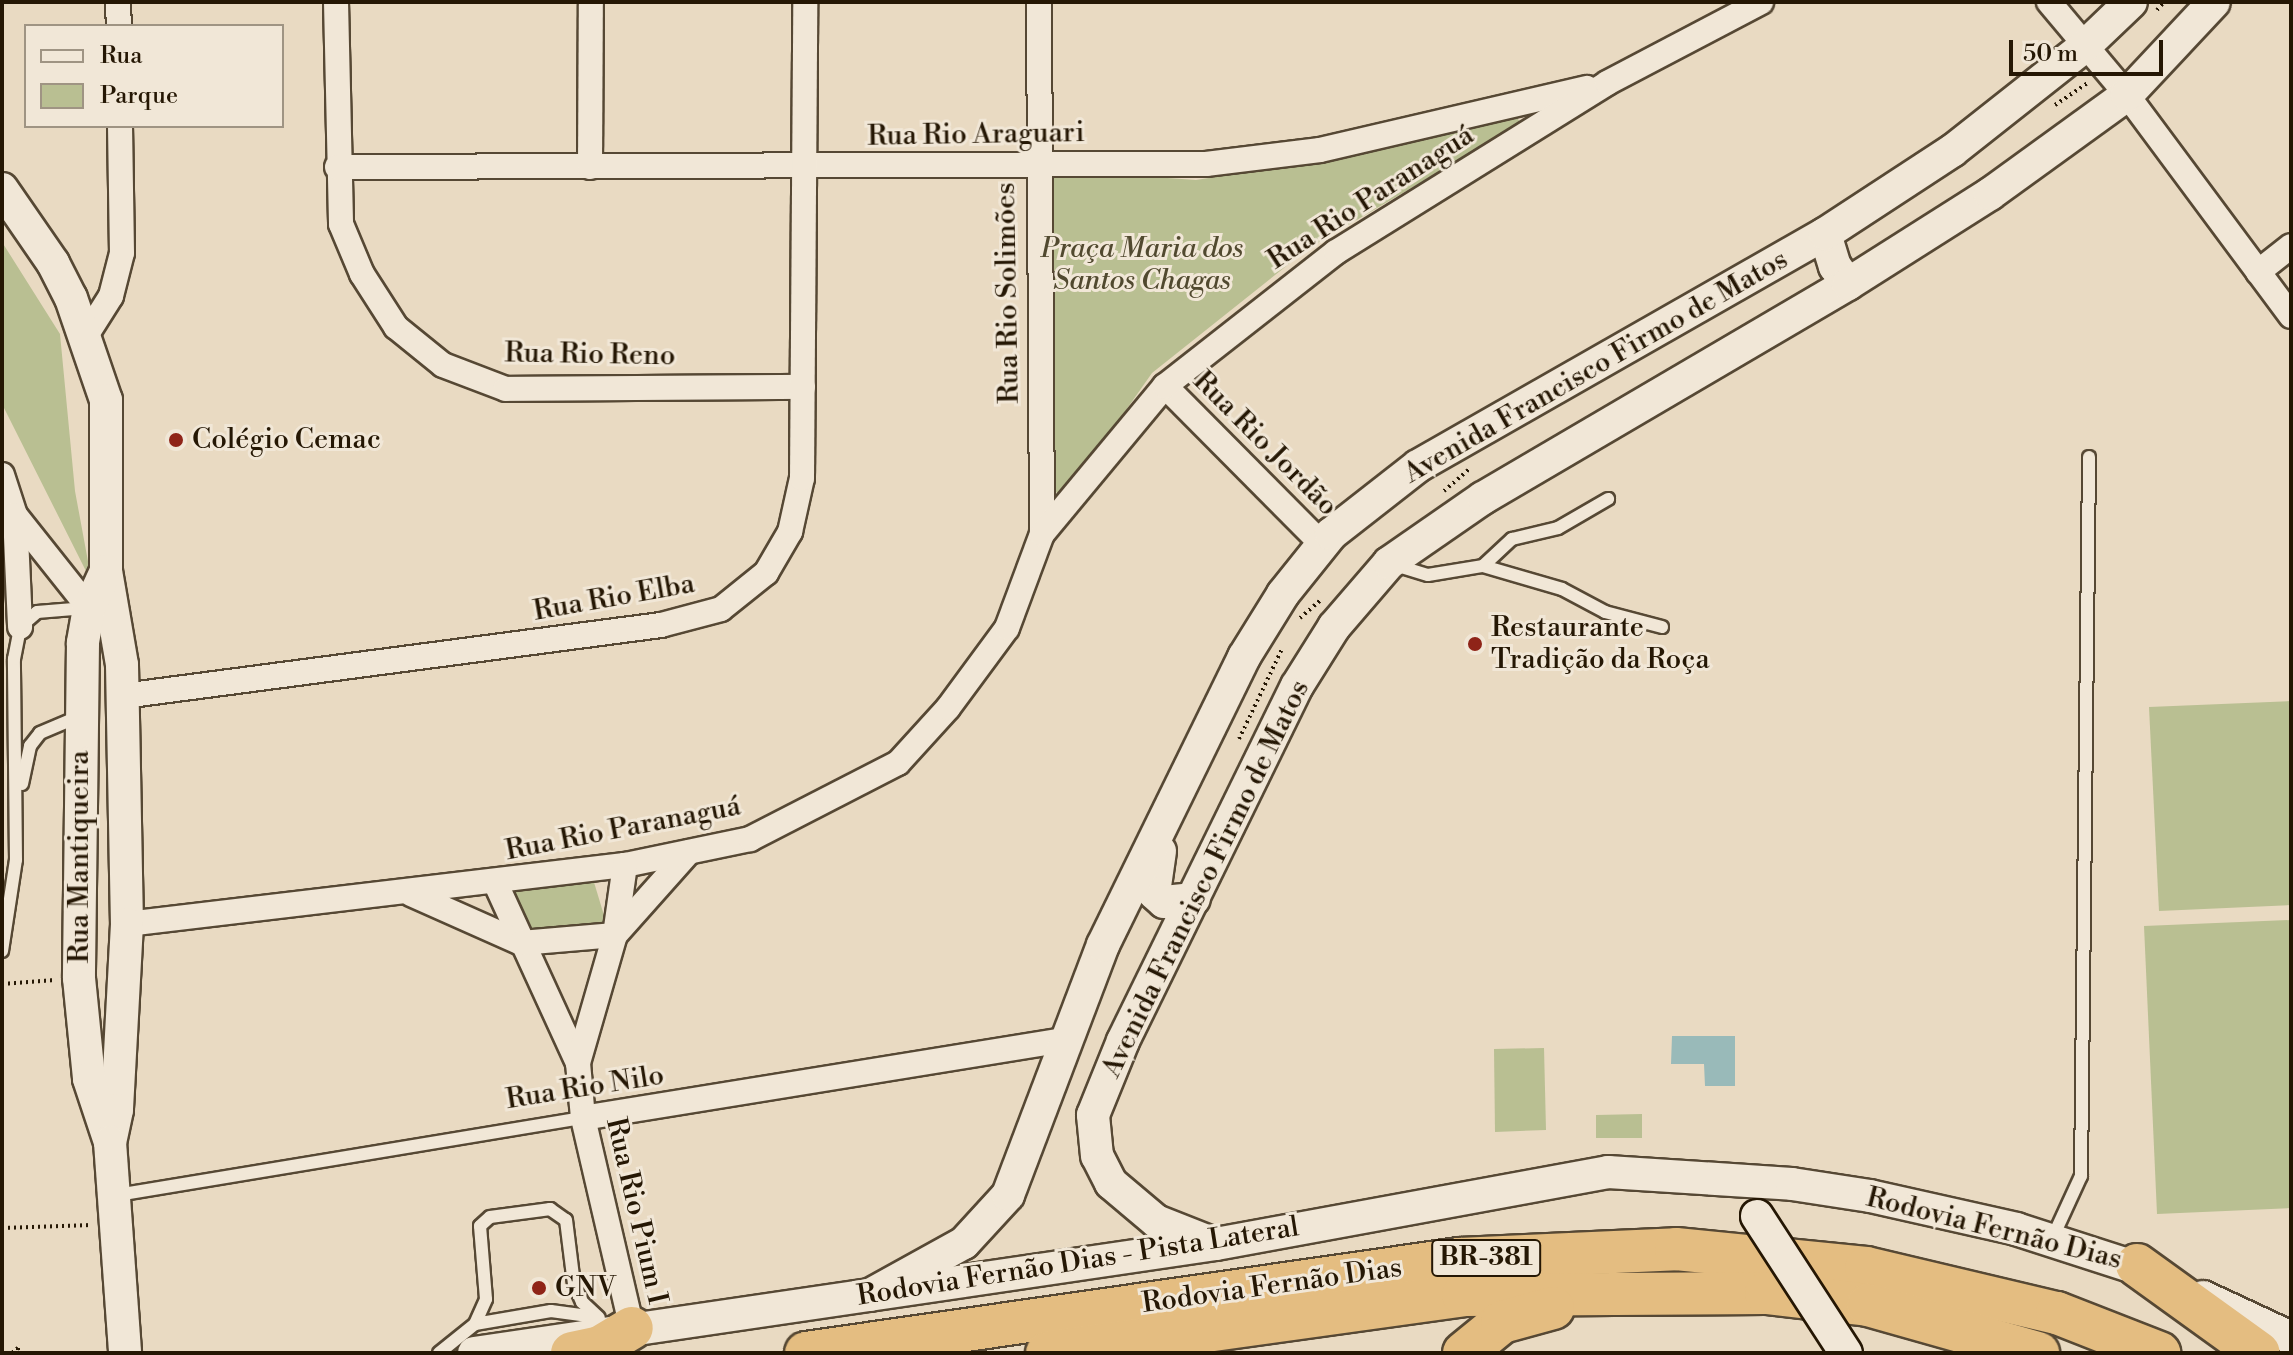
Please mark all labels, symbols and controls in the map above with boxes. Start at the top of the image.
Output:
legend [24,24,284,128]
scale bar [2013,24,2167,74]
text: 50 m [2023,39,2078,69]
text: Rua [100,41,142,71]
text: Parque [100,81,178,111]
street label: Rua Rio Araguari [867,116,1085,154]
street label: Rua Rio Paranaguá [1262,119,1480,277]
street label: Rua Rio Solimões [989,182,1027,404]
park label: Praça Maria dos Santos Chagas [1041,232,1243,298]
street label: Avenida Francisco Firmo de Matos [1398,243,1794,491]
street label: Rua Rio Reno [504,337,676,373]
street label: Rua Rio Jordão [1186,365,1344,523]
place label: Colégio Cemac [192,423,381,457]
marker: Colégio Cemac [167,431,185,449]
street label: Rua Rio Elba [531,567,697,629]
place label: Restaurante Tradição da Roça [1491,611,1710,677]
marker: Restaurante Tradição da Roça [1466,635,1484,653]
street label: Avenida Francisco Firmo de Matos [1095,675,1317,1083]
street label: Rua Mantiqueira [63,751,97,963]
street label: Rua Rio Paranaguá [503,790,743,868]
street label: Rua Rio Nilo [504,1059,666,1117]
street label: Rua Rio Pium I [598,1114,674,1308]
street label: Rodovia Fernão Dias [1863,1181,2125,1277]
street label: Rodovia Fernão Dias - Pista Lateral [855,1210,1301,1314]
road number: BR-381 [1430,1236,1542,1280]
street label: Rodovia Fernão Dias [1140,1251,1404,1321]
place label: GNV [555,1271,616,1305]
marker: GNV [530,1279,548,1297]

